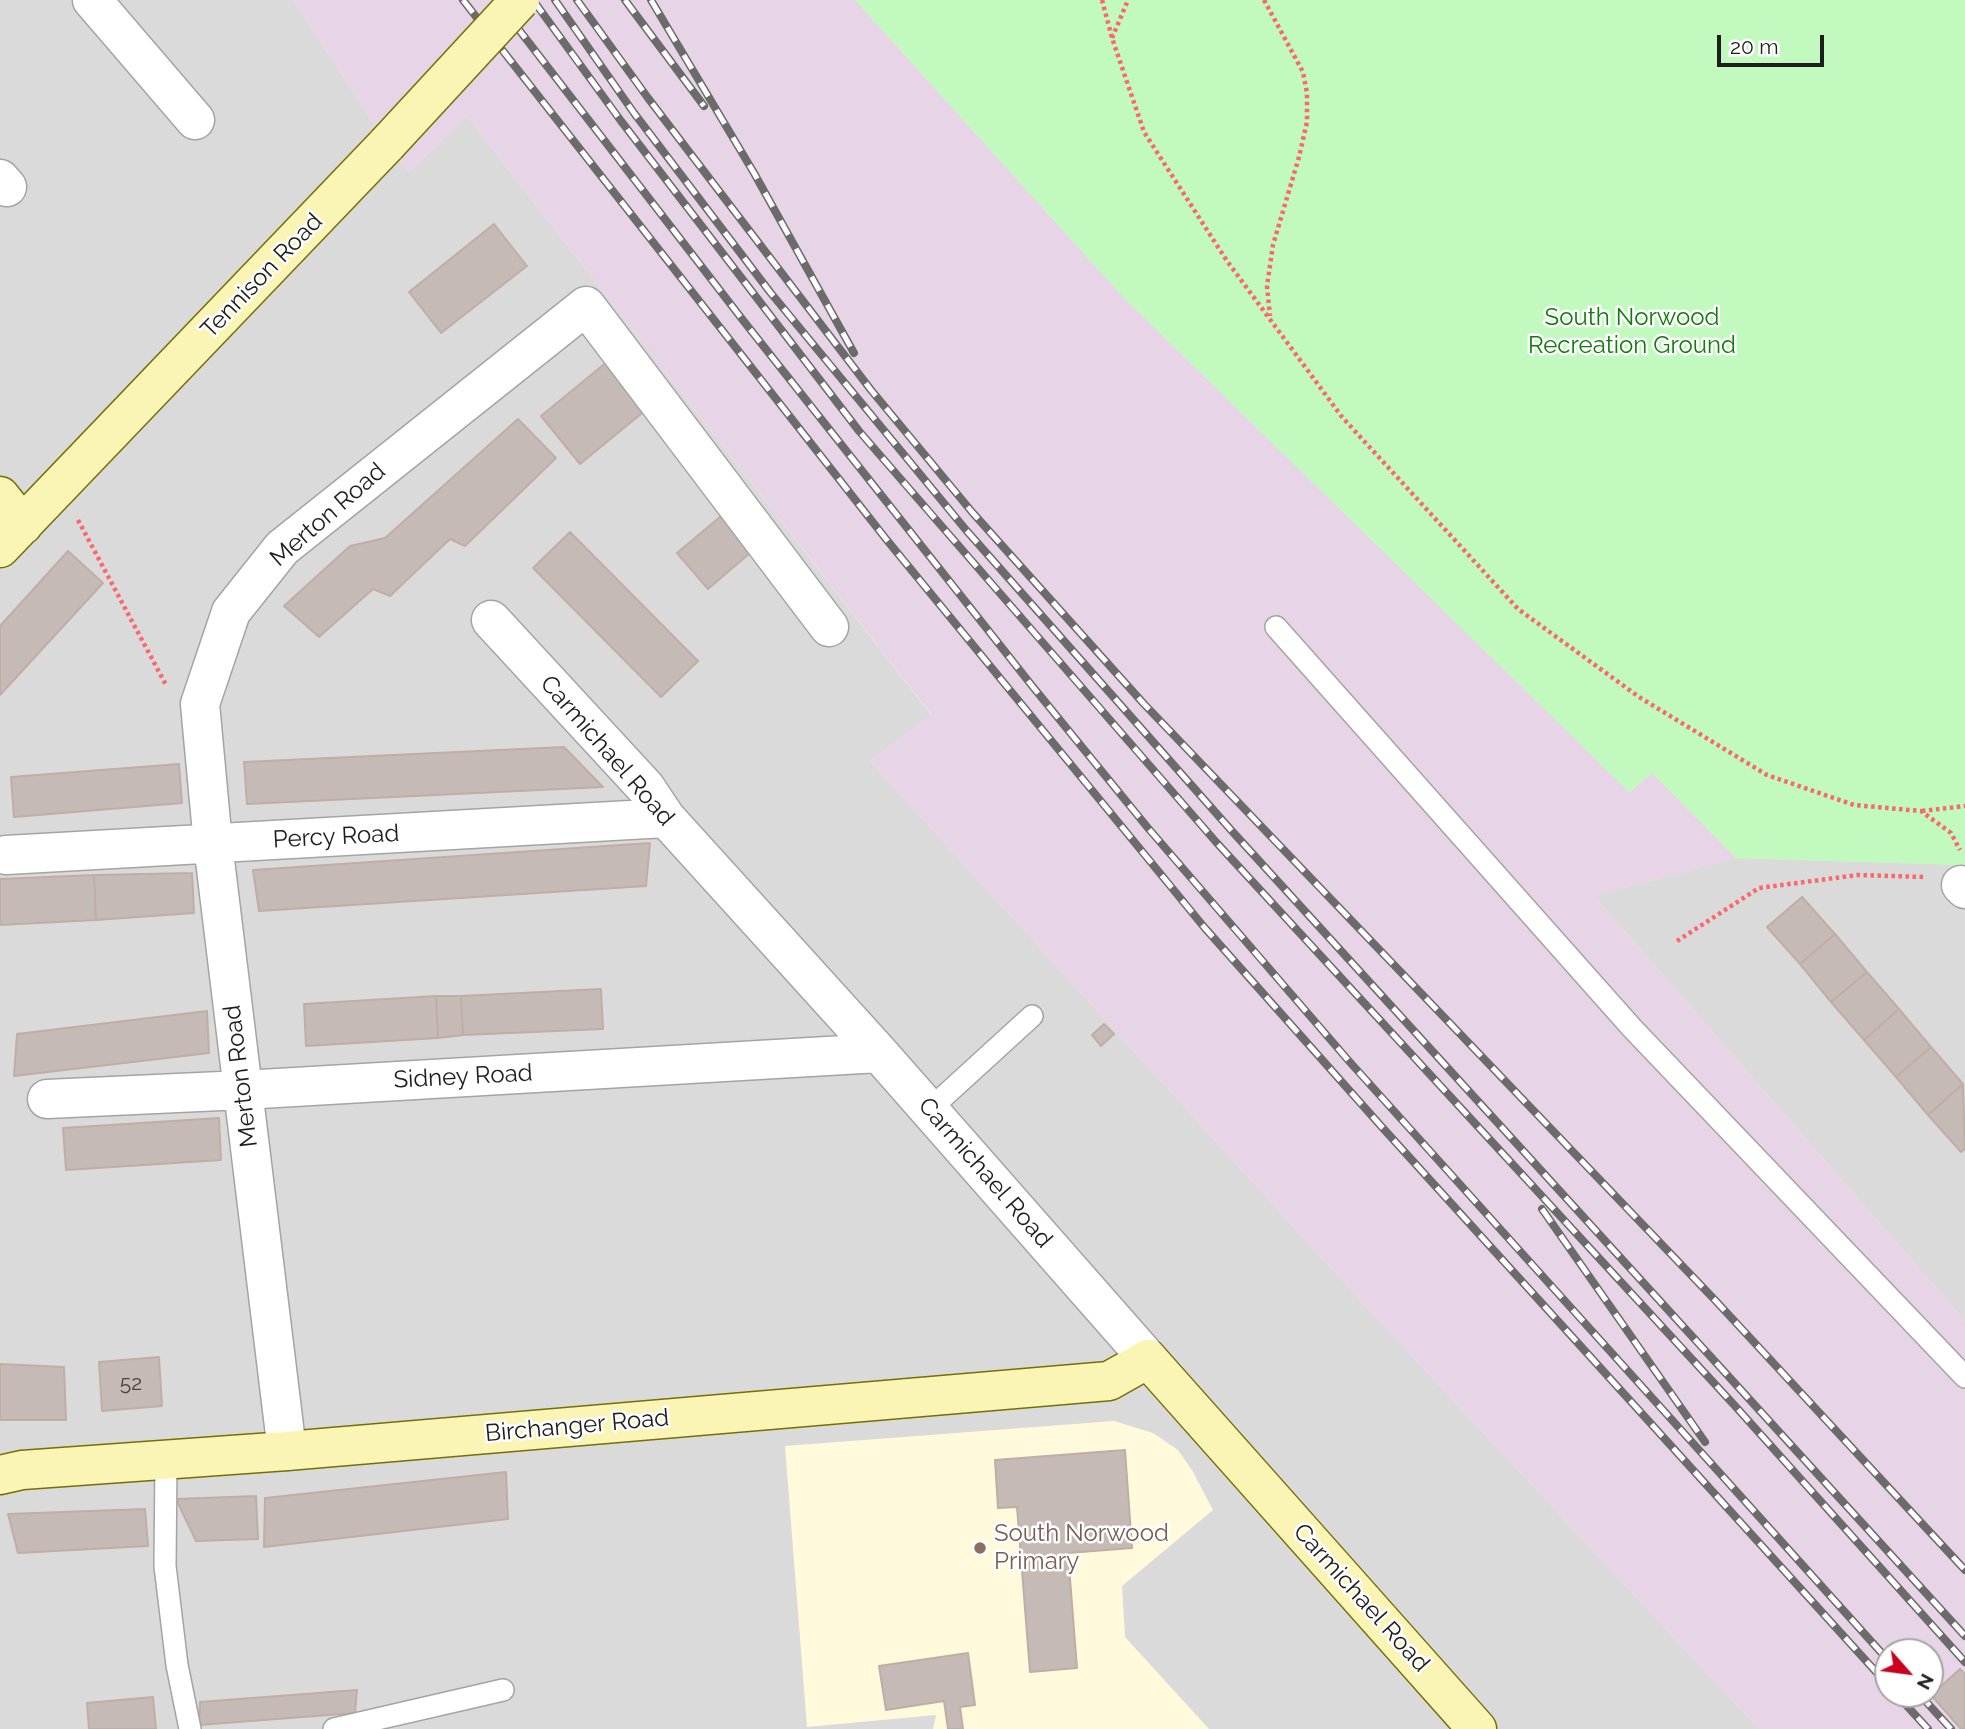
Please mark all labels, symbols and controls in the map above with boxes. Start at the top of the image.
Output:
scale bar [1720,21,1827,65]
text: 20 m [1730,34,1778,59]
street label: Tennison Road [195,207,329,345]
park label: South Norwood Recreation Ground [1528,304,1736,360]
street label: Merton Road [265,457,391,573]
street label: Carmichael Road [534,670,680,832]
street label: Percy Road [272,819,400,855]
street label: Merton Road [218,1003,264,1149]
street label: Sidney Road [393,1059,533,1095]
street label: Carmichael Road [912,1092,1058,1254]
house number: 52 [120,1371,142,1397]
street label: Birchanger Road [484,1404,670,1448]
street label: Carmichael Road [1287,1518,1435,1678]
place label: South Norwood Primary [994,1520,1169,1576]
marker: South Norwood Primary [972,1540,988,1556]
north arrow [1874,1638,1944,1708]
text: N [1913,1670,1939,1693]

